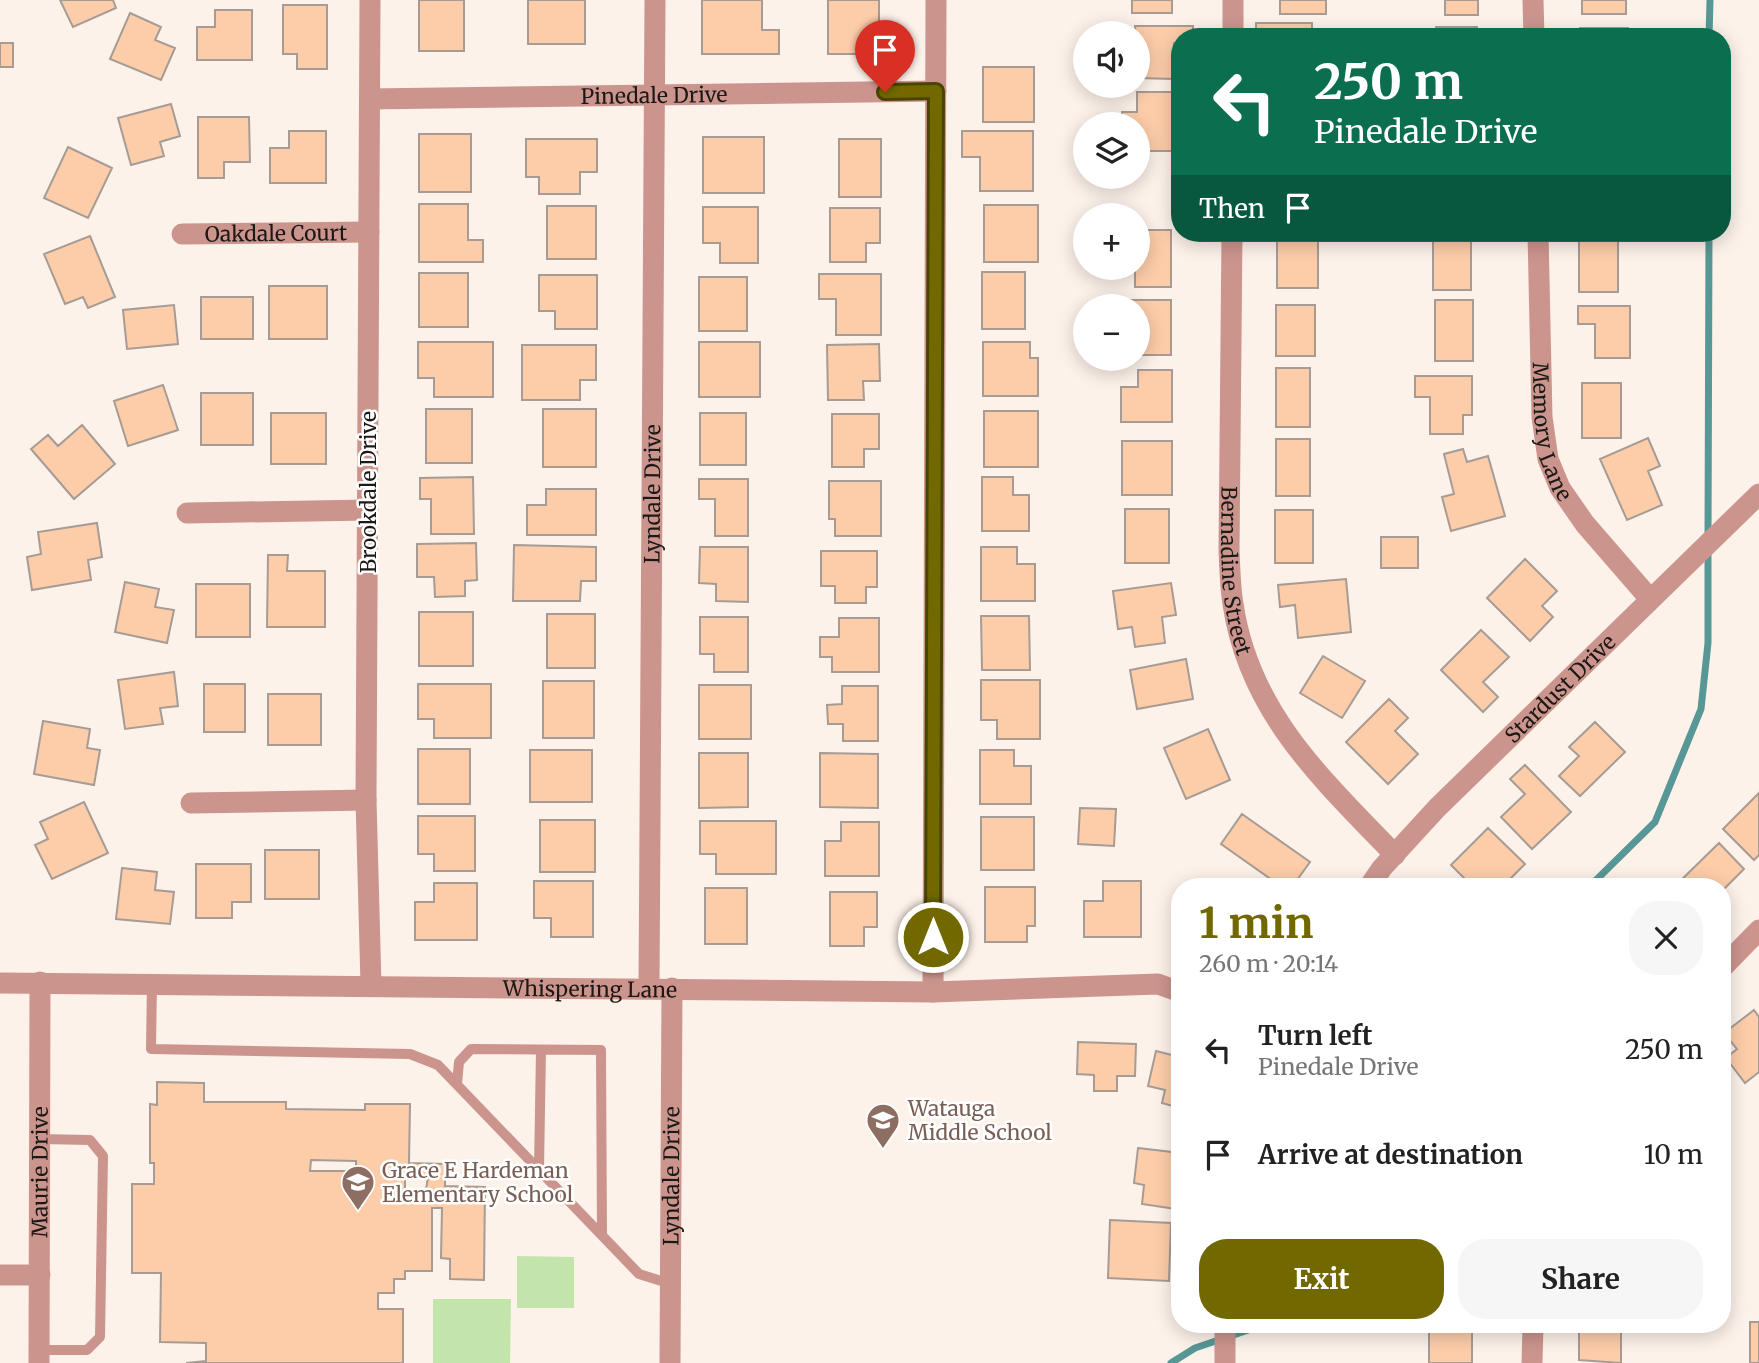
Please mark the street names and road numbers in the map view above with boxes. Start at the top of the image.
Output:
street label: Pinedale Drive [580,80,728,110]
street label: Oakdale Court [205,219,347,247]
street label: Memory Lane [1527,362,1578,506]
street label: Brookdale Drive [355,411,382,573]
street label: Lyndale Drive [638,424,666,564]
street label: Bernadine Street [1215,486,1258,659]
street label: Stardust Drive [1499,628,1621,748]
street label: Whispering Lane [502,974,677,1003]
street label: Maurie Drive [26,1106,53,1238]
street label: Lyndale Drive [657,1106,685,1246]

